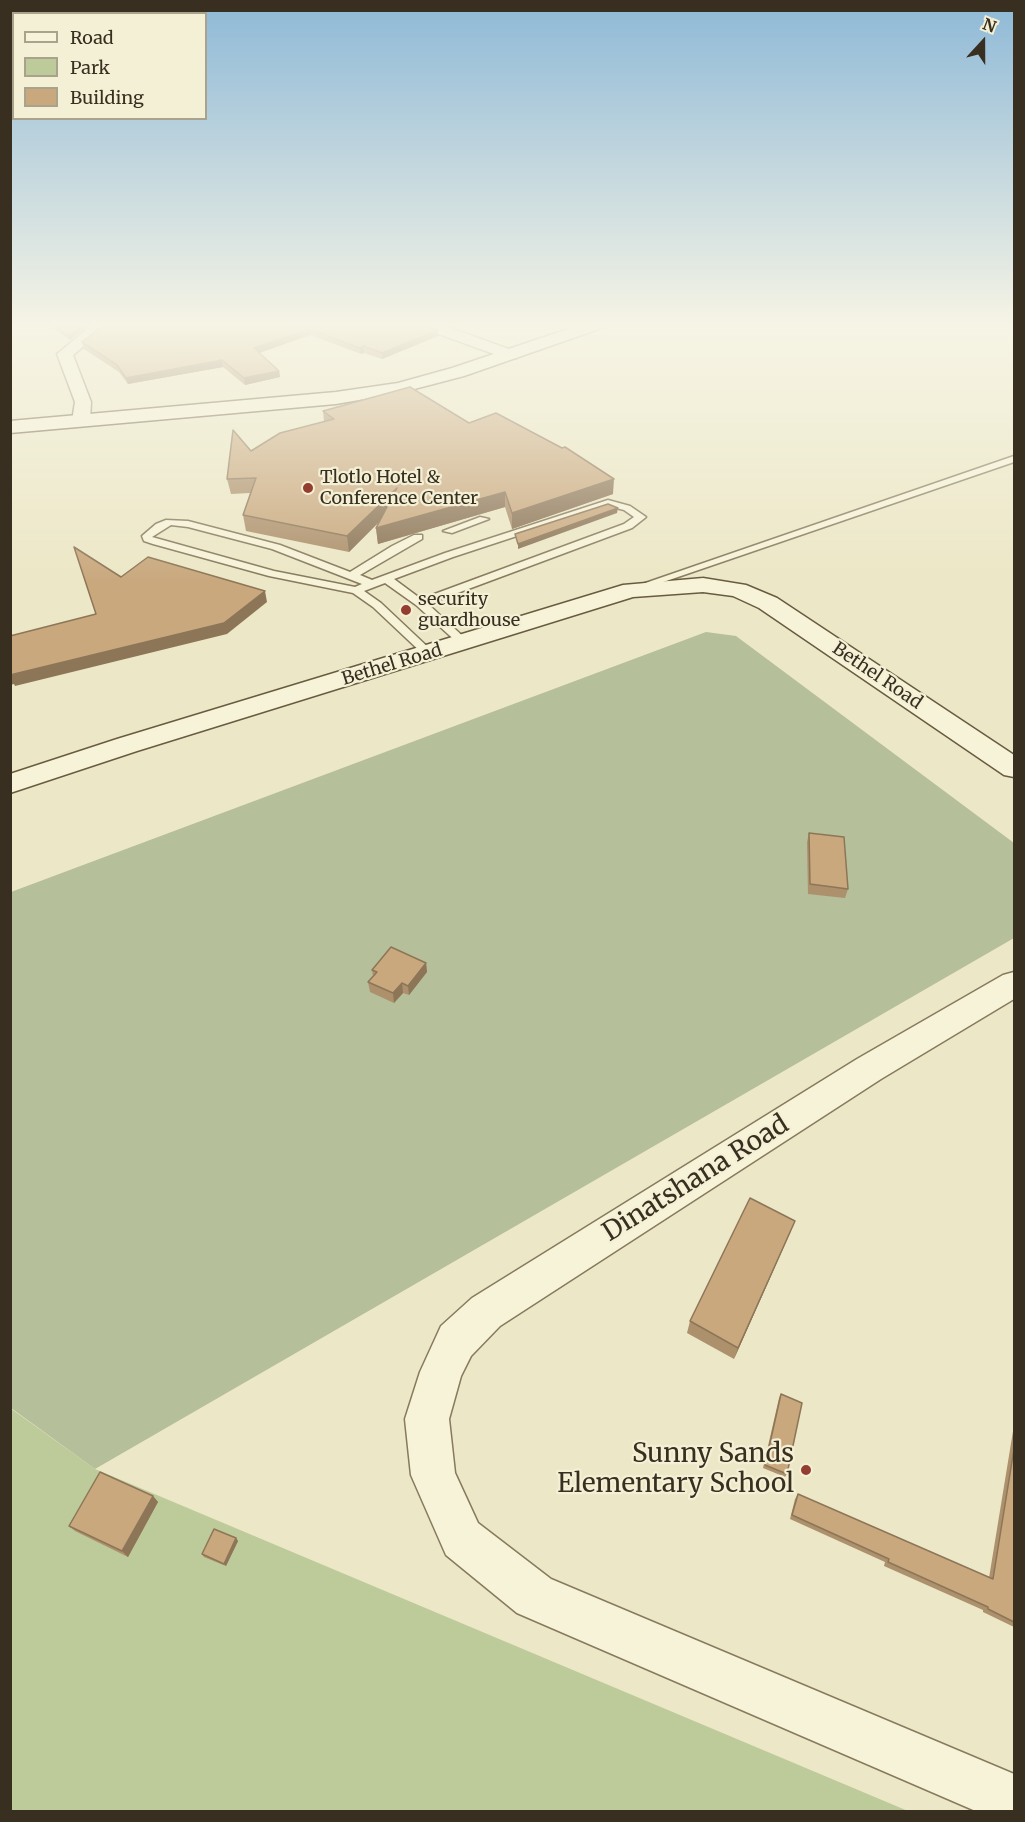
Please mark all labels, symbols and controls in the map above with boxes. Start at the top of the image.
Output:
legend [12,12,207,120]
north arrow [953,12,1013,72]
text: N [980,14,999,37]
text: Road [70,26,114,49]
text: Park [70,56,110,79]
text: Building [70,86,144,109]
place label: Tlotlo Hotel & Conference Center [320,467,478,510]
marker: Tlotlo Hotel & Conference Center [301,481,315,495]
place label: security guardhouse [418,589,520,632]
marker: security guardhouse [399,603,413,617]
street label: Bethel Road [828,638,926,714]
street label: Bethel Road [339,640,445,690]
street label: Dinatshana Road [597,1109,795,1249]
place label: Sunny Sands Elementary School [557,1439,794,1500]
marker: Sunny Sands Elementary School [799,1463,813,1477]

